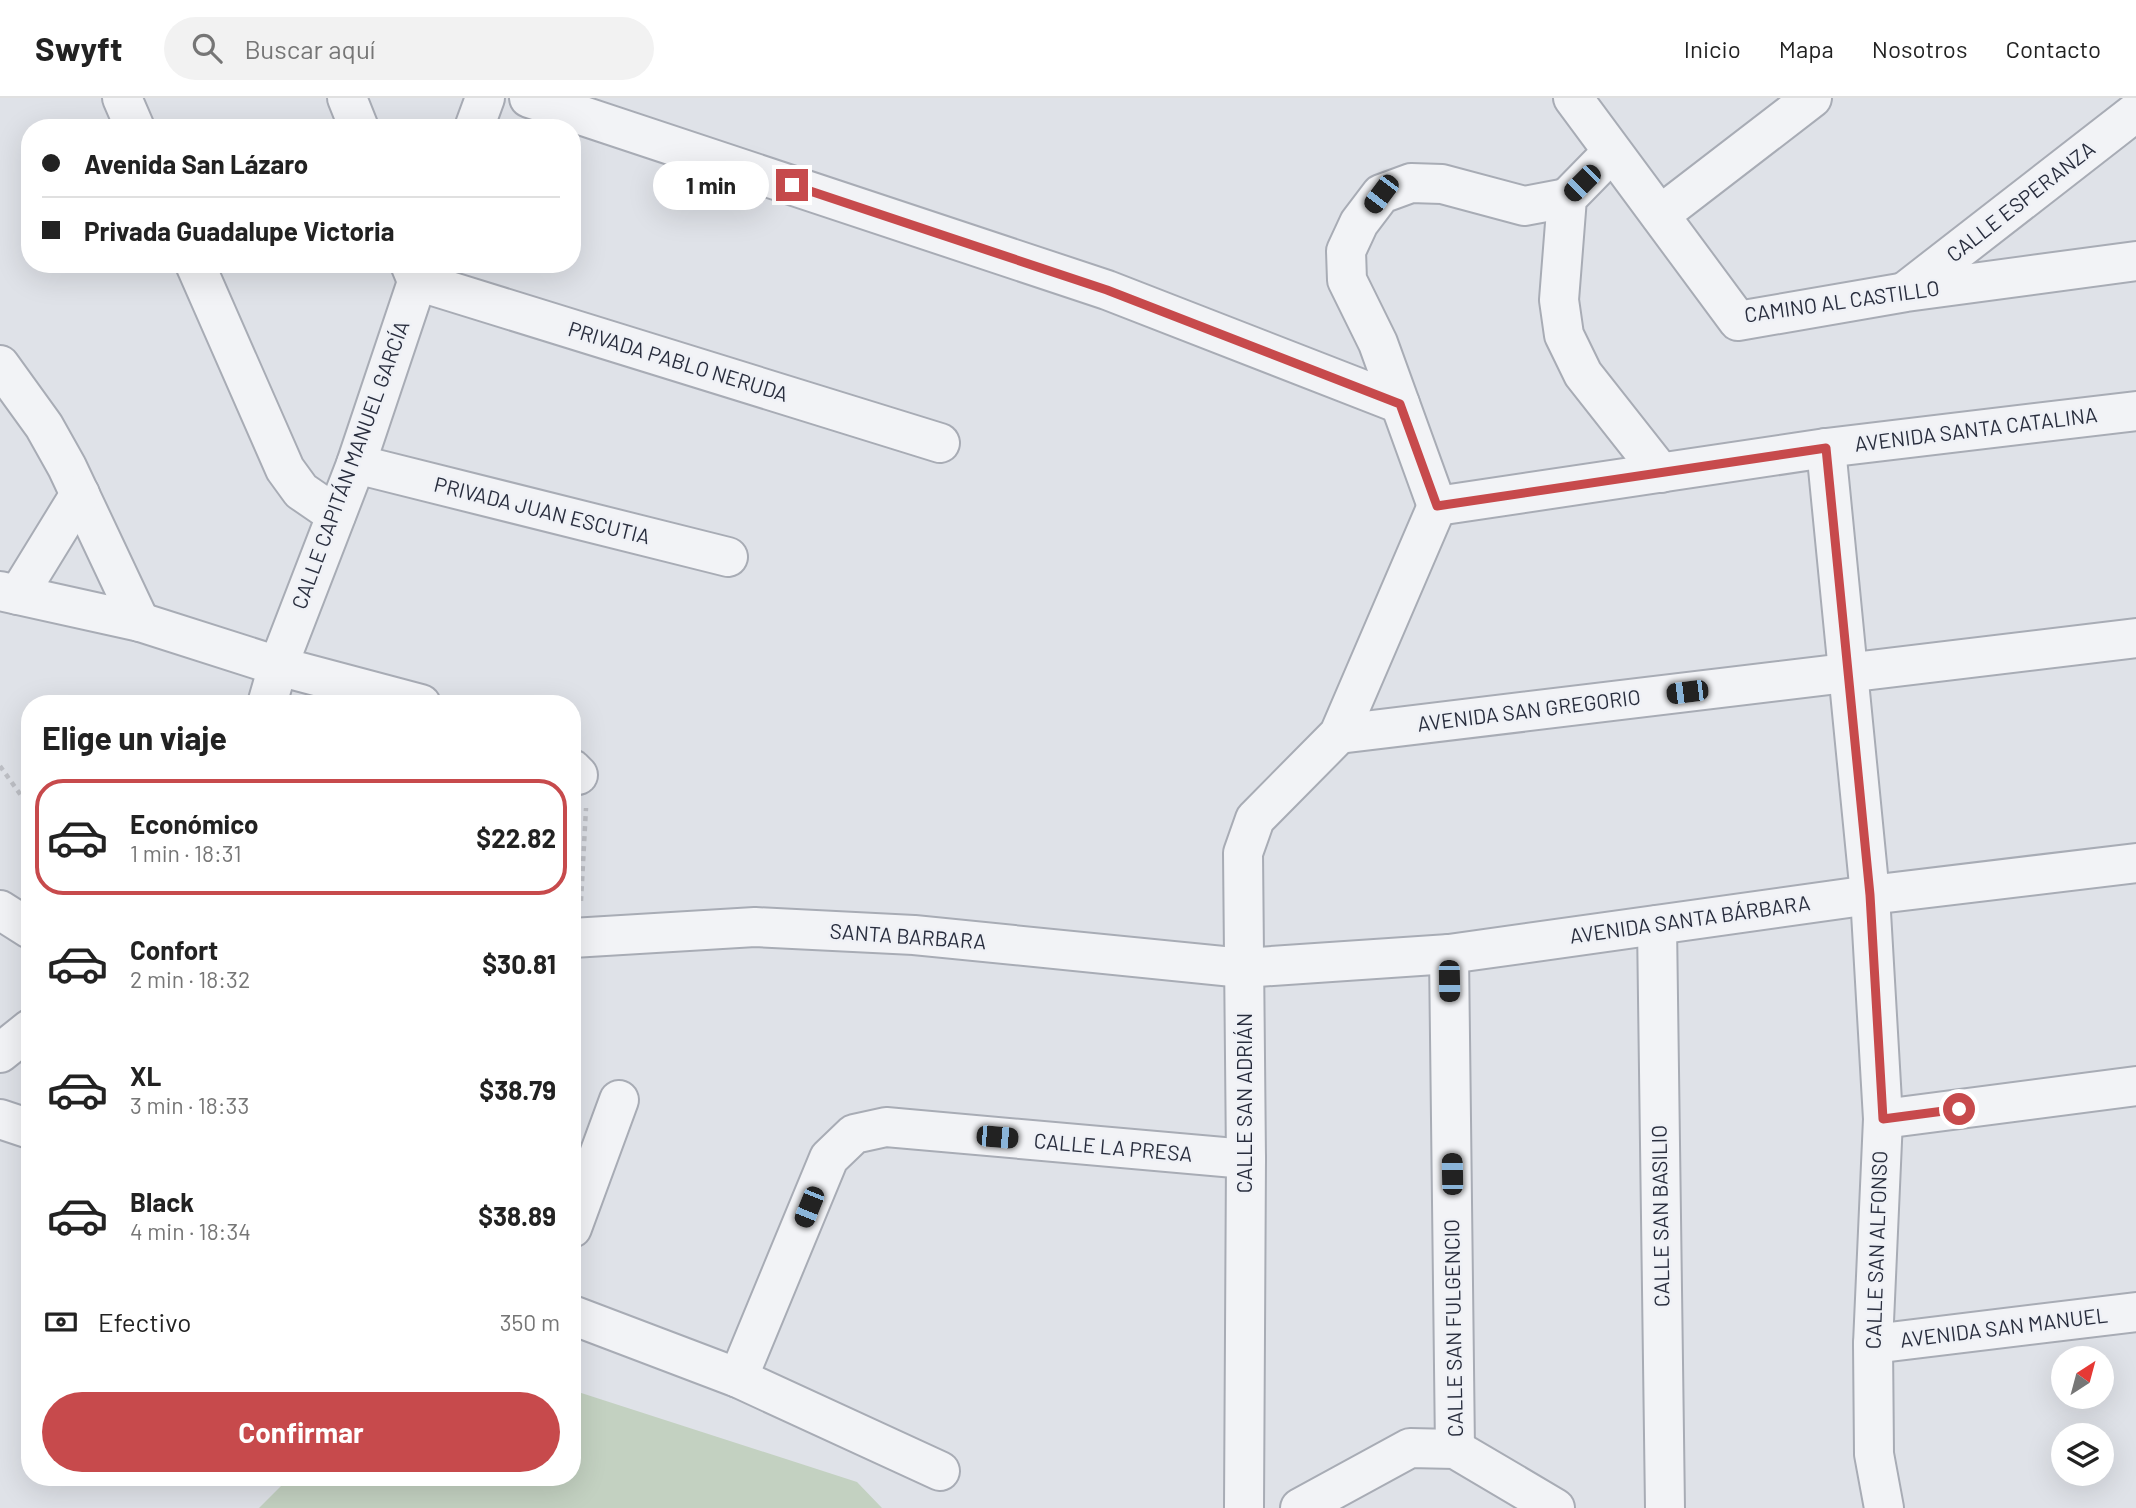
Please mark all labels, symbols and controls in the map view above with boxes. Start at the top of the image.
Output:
search box [164,17,654,80]
text: Swyft [35,28,122,68]
icon: search [188,29,226,67]
text: Buscar aquí [244,33,375,64]
text: Inicio [1684,34,1741,63]
text: Mapa [1779,34,1834,63]
text: Nosotros [1872,34,1968,63]
text: Contacto [2006,34,2101,63]
street label: CALLE ESPERANZA [1941,135,2099,266]
text: Avenida San Lázaro [84,148,308,179]
callout: 1 min [652,160,768,210]
car [1560,161,1605,205]
route end [776,169,808,201]
text: 1 min [686,171,736,199]
car [1360,171,1403,217]
text: Privada Guadalupe Victoria [84,215,394,246]
street label: CAMINO AL CASTILLO [1742,274,1941,327]
street label: PRIVADA PABLO NERUDA [565,315,792,406]
street label: CALLE CAPITÁN MANUEL GARCÍA [286,317,414,612]
street label: AVENIDA SANTA CATALINA [1853,401,2099,456]
street label: PRIVADA JUAN ESCUTIA [432,471,653,549]
car [1665,679,1710,705]
street label: AVENIDA SAN GREGORIO [1416,683,1642,736]
text: Elige un viaje [42,718,227,756]
icon: car [46,806,109,869]
text: Económico [130,808,259,839]
text: $22.82 [476,822,556,853]
text: 1 min · 18:31 [130,839,242,867]
street label: AVENIDA SANTA BÁRBARA [1568,889,1812,948]
street label: SANTA BARBARA [829,918,988,953]
icon: car [46,932,109,995]
text: Confort [130,934,218,965]
text: $30.81 [482,948,556,979]
car [1439,960,1460,1002]
text: 2 min · 18:32 [130,965,250,993]
street label: CALLE SAN ADRIÁN [1231,1013,1256,1193]
icon: car [46,1058,109,1121]
text: XL [130,1060,161,1091]
text: $38.79 [479,1074,556,1105]
text: 3 min · 18:33 [130,1091,249,1119]
route start [1943,1093,1975,1125]
car [976,1125,1019,1149]
street label: CALLE SAN BASILIO [1645,1125,1674,1307]
street label: CALLE LA PRESA [1033,1127,1194,1166]
street label: CALLE SAN ALFONSO [1860,1150,1891,1350]
car [1442,1153,1463,1195]
icon: car [46,1184,109,1247]
car [792,1184,827,1230]
text: Black [130,1186,194,1217]
text: $38.89 [478,1200,556,1231]
text: 4 min · 18:34 [130,1217,251,1245]
street label: CALLE SAN FULGENCIO [1438,1219,1467,1437]
street label: AVENIDA SAN MANUEL [1898,1301,2109,1352]
icon: cash [42,1303,80,1341]
text: Efectivo [98,1306,191,1337]
text: 350 m [500,1308,560,1336]
north arrow [2051,1346,2114,1409]
map controls [2051,1346,2114,1486]
button: Confirmar [42,1392,560,1472]
button: layers [2051,1423,2114,1486]

